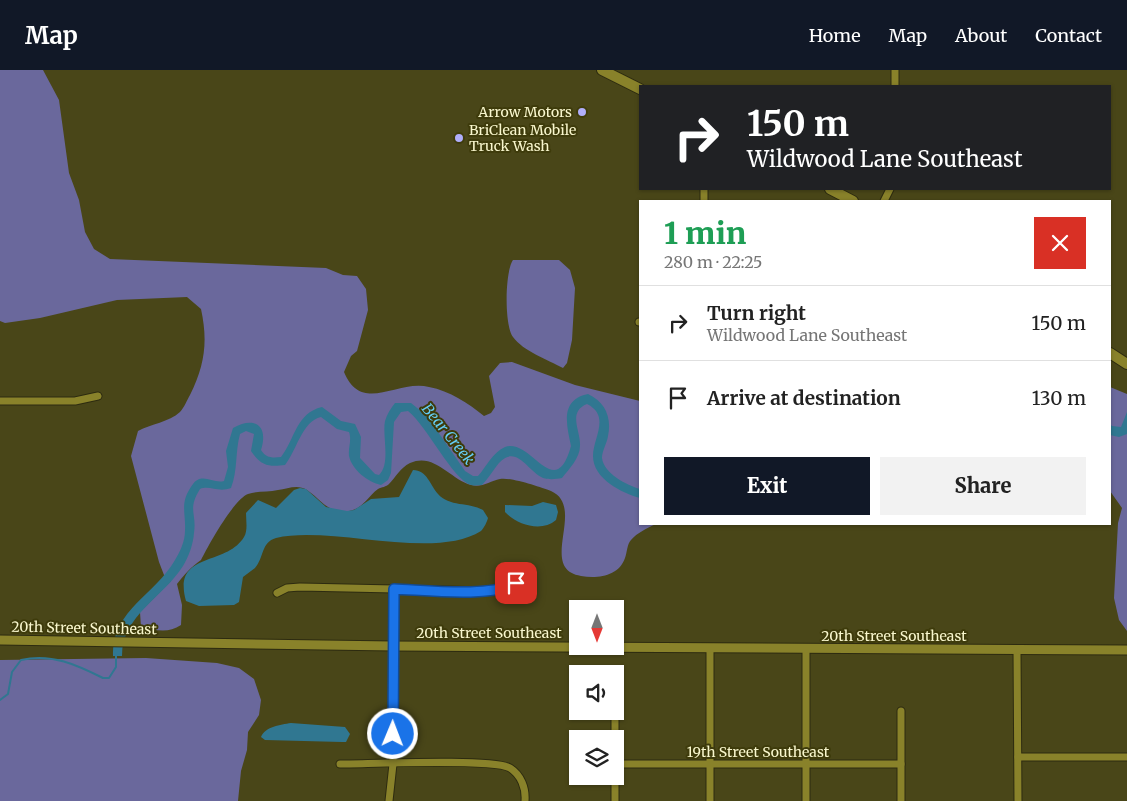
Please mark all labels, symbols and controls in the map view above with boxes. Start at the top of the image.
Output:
text: Map [25,20,78,51]
text: Home [809,24,861,47]
text: Map [889,24,927,47]
text: About [955,24,1007,47]
text: Contact [1035,24,1102,47]
text: 150 m [747,102,849,146]
place label: Arrow Motors [477,103,572,121]
icon: right [664,105,729,170]
marker: Arrow Motors [576,106,588,118]
place label: BriClean Mobile Truck Wash [469,121,576,155]
marker: BriClean Mobile Truck Wash [453,132,465,144]
text: Wildwood Lane Southeast [747,145,1022,173]
text: 1 min [664,214,746,252]
button: close [1034,217,1086,269]
text: 280 m · 22:25 [664,252,762,272]
text: Turn right [707,301,806,325]
icon: right [664,309,692,337]
text: 150 m [1032,311,1086,335]
text: Wildwood Lane Southeast [707,325,907,345]
icon: arrive [664,384,692,412]
text: Arrive at destination [707,386,901,410]
text: 130 m [1032,386,1086,410]
water label: Bear Creek [418,399,479,469]
button: Exit [664,457,870,515]
button: Share [880,457,1086,515]
pin [495,562,537,604]
icon: arrive [502,569,530,597]
north arrow [569,600,624,655]
map controls [569,600,624,785]
street label: 20th Street Southeast [11,618,157,638]
street label: 20th Street Southeast [416,624,562,642]
street label: 20th Street Southeast [821,627,967,645]
button: sound [569,665,624,720]
position arrow [366,707,418,759]
button: layers [569,730,624,785]
street label: 19th Street Southeast [687,743,830,761]

